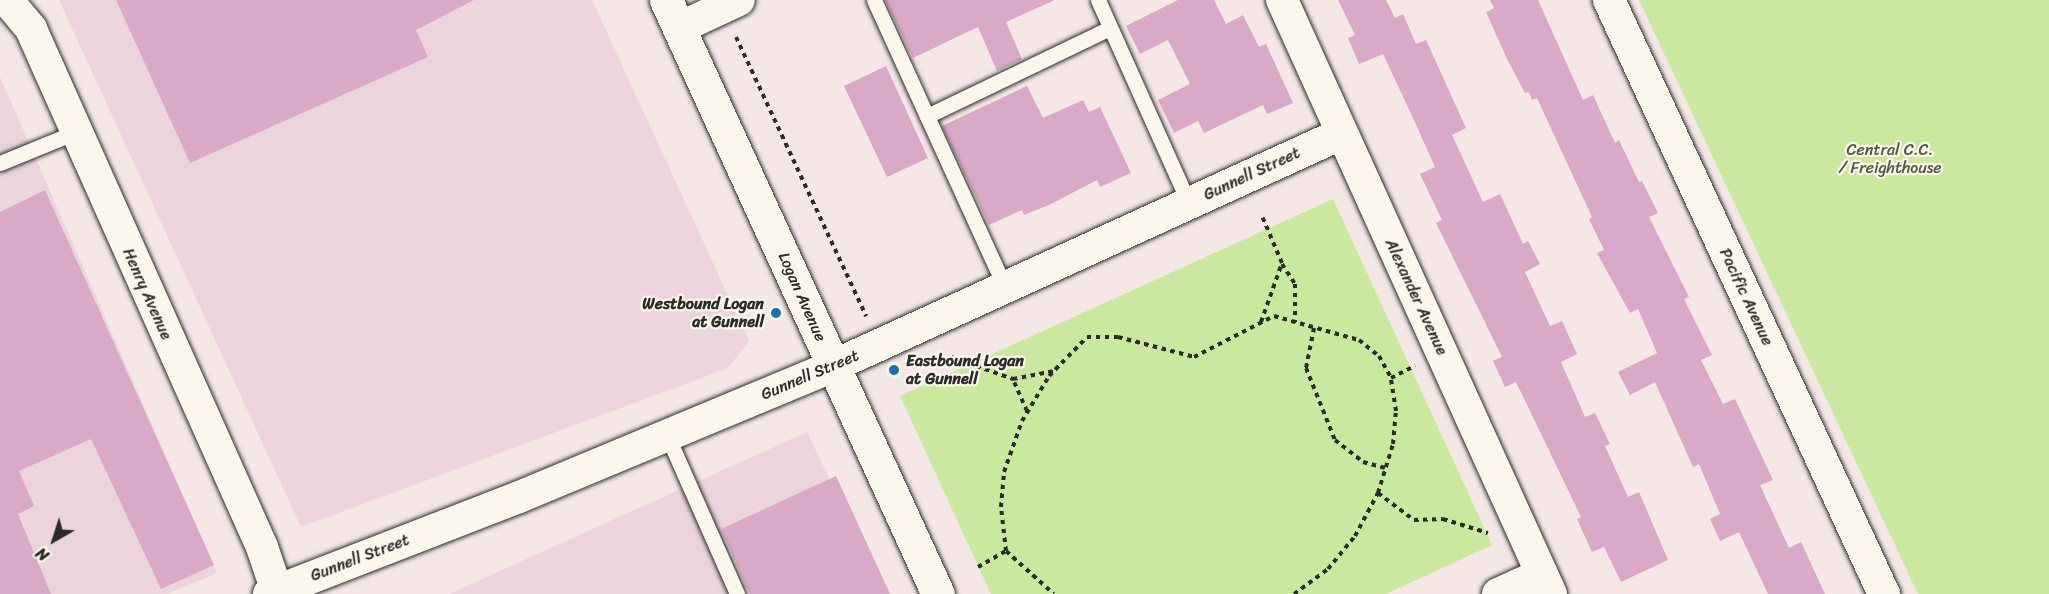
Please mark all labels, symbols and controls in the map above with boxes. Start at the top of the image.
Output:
park label: Central C.C. / Freighthouse [1838,140,1942,178]
street label: Gunnell Street [1201,143,1303,205]
street label: Alexander Avenue [1381,236,1451,358]
street label: Henry Avenue [118,245,176,343]
street label: Pacific Avenue [1715,245,1777,349]
street label: Logan Avenue [774,249,830,345]
place label: Westbound Logan at Gunnell [642,294,764,332]
marker: Westbound Logan at Gunnell [769,306,783,320]
street label: Gunnell Street [758,346,862,404]
place label: Eastbound Logan at Gunnell [906,351,1024,389]
marker: Eastbound Logan at Gunnell [887,363,901,377]
north arrow [24,510,84,570]
street label: Gunnell Street [308,530,412,586]
text: N [29,540,56,569]

